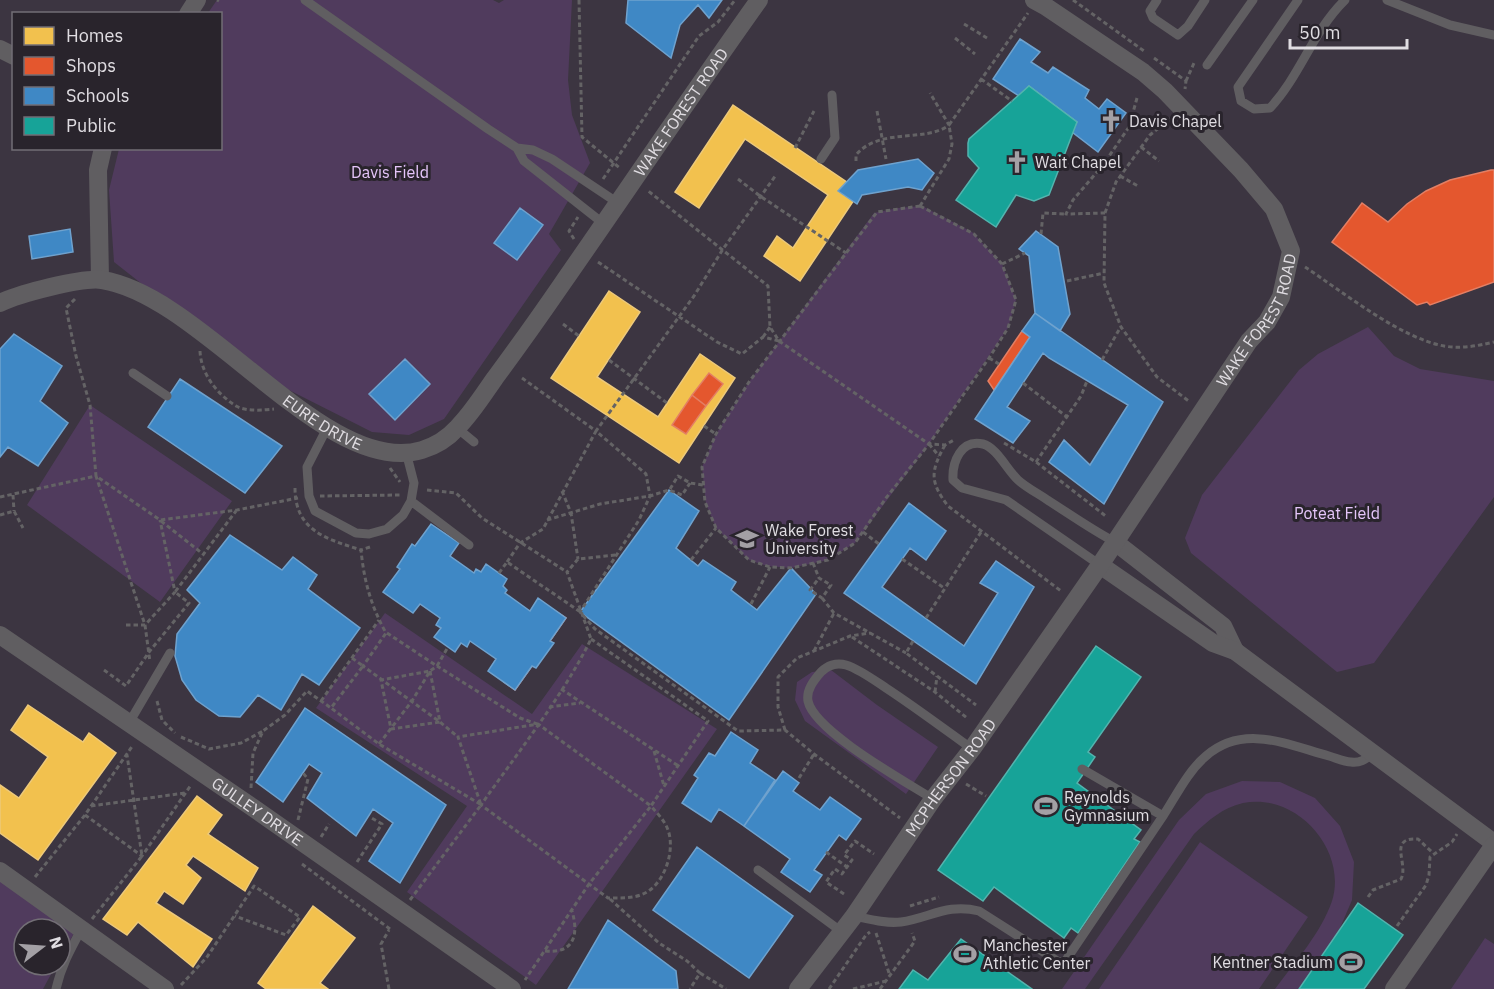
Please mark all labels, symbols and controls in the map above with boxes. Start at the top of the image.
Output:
legend [12,12,222,150]
scale bar [1290,12,1407,50]
text: 50 m [1299,21,1341,44]
text: Homes [66,24,123,47]
street label: WAKE FOREST ROAD [629,44,732,180]
text: Shops [66,54,116,77]
text: Schools [66,84,130,107]
church icon: Davis Chapel [1098,108,1124,134]
place label: Davis Chapel [1129,111,1222,131]
text: Public [66,114,116,137]
church icon: Wait Chapel [1004,149,1030,175]
place label: Wait Chapel [1035,152,1121,172]
park label: Davis Field [351,162,429,182]
street label: WAKE FOREST ROAD [1212,252,1300,390]
street label: EURE DRIVE [279,390,365,454]
park label: Poteat Field [1294,503,1380,523]
place label: Wake Forest University [765,520,854,558]
school or university icon: Wake Forest University [734,526,760,552]
street label: MCPHERSON ROAD [901,714,1000,840]
street label: GULLEY DRIVE [208,773,307,850]
place label: Reynolds Gymnasium [1064,787,1150,825]
sports icon: Reynolds Gymnasium [1033,793,1059,819]
north arrow [12,917,72,977]
text: N [45,934,68,951]
place label: Manchester Athletic Center [983,935,1091,973]
sports icon: Manchester Athletic Center [952,941,978,967]
sports icon: Kentner Stadium [1338,949,1364,975]
place label: Kentner Stadium [1212,952,1333,972]

